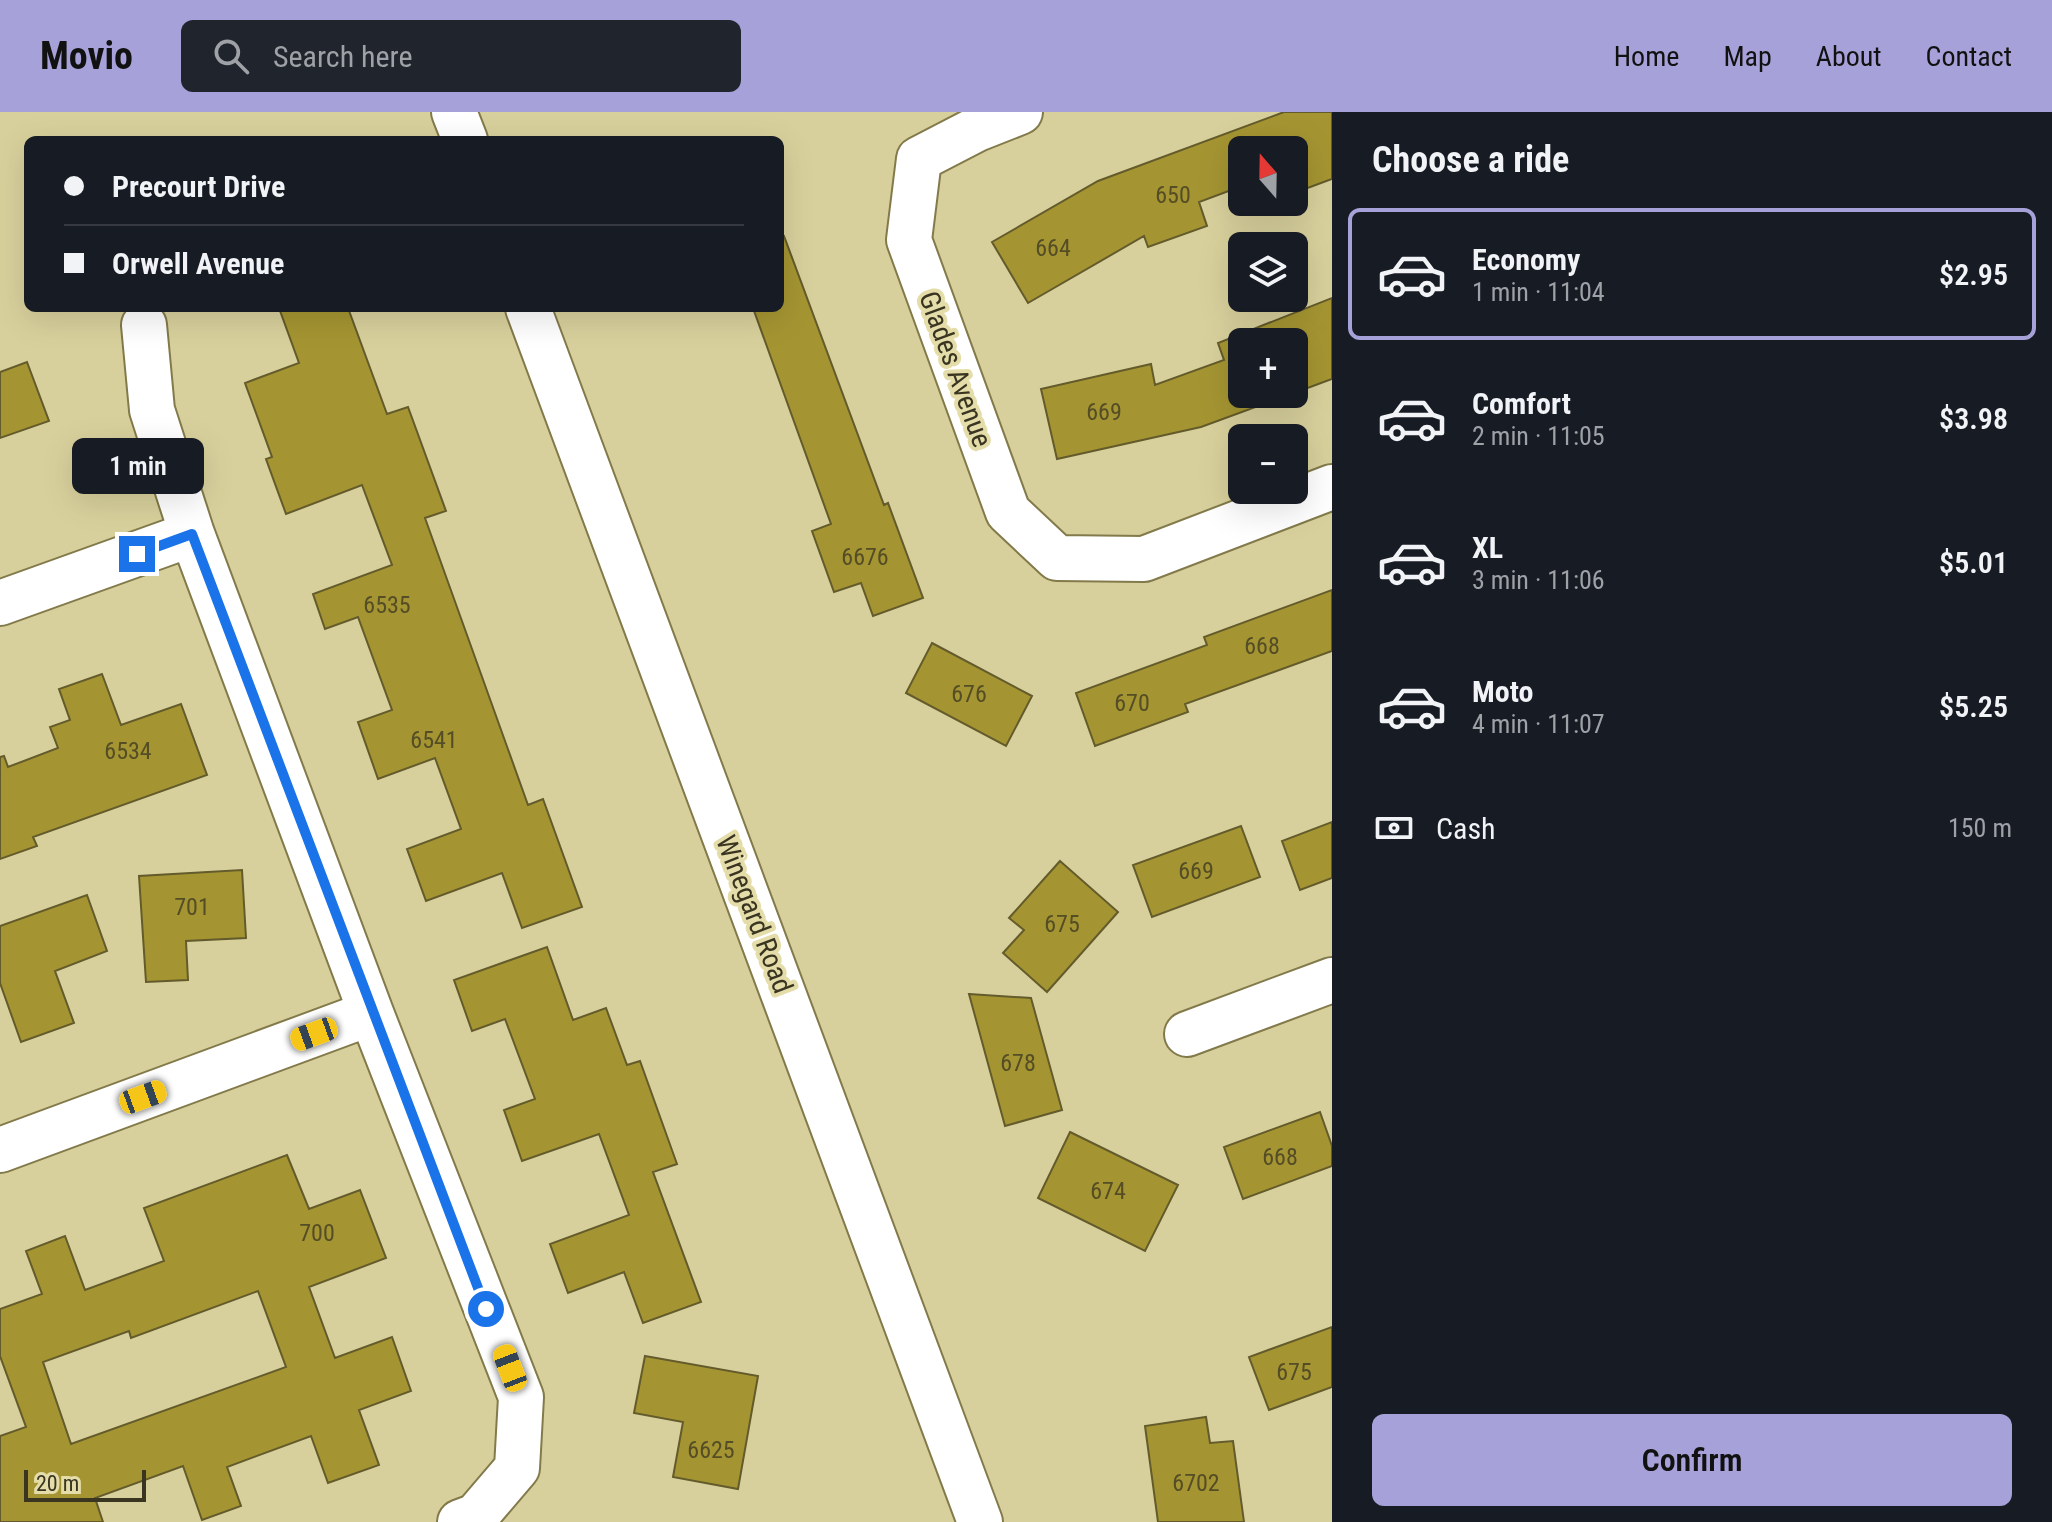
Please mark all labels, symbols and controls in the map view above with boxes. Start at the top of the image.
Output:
search box [181,20,741,92]
text: Movio [40,34,133,78]
icon: search [209,34,253,78]
text: Search here [273,39,413,74]
text: Home [1614,40,1679,73]
text: Map [1723,40,1772,73]
text: About [1816,40,1882,73]
text: Contact [1926,40,2012,73]
north arrow [1228,136,1308,216]
map controls [1228,136,1308,504]
text: Choose a ride [1372,139,1569,181]
text: Precourt Drive [112,169,285,204]
house number: 650 [1155,181,1191,209]
button: layers [1228,232,1308,312]
house number: 664 [1035,234,1071,262]
icon: car [1376,238,1448,310]
text: Economy [1472,242,1580,277]
text: Orwell Avenue [112,246,284,281]
text: $2.95 [1939,257,2008,292]
text: 1 min · 11:04 [1472,277,1605,307]
street label: Glades Avenue [912,287,999,451]
button: + [1228,328,1308,408]
icon: car [1376,382,1448,454]
text: Comfort [1472,386,1571,421]
house number: 669 [1086,398,1122,426]
text: $3.98 [1939,401,2008,436]
text: 2 min · 11:05 [1472,421,1605,451]
button: − [1228,424,1308,504]
callout: 1 min [71,438,203,494]
text: 1 min [109,451,167,481]
icon: car [1376,526,1448,598]
text: XL [1472,530,1503,565]
route end [119,536,155,572]
house number: 6676 [841,543,889,571]
text: $5.01 [1939,545,2008,580]
text: 3 min · 11:06 [1472,565,1605,595]
house number: 6535 [363,591,411,619]
house number: 668 [1244,632,1280,660]
icon: car [1376,670,1448,742]
text: Moto [1472,674,1533,709]
house number: 676 [951,680,987,708]
house number: 670 [1114,689,1150,717]
text: $5.25 [1939,689,2008,724]
text: 4 min · 11:07 [1472,709,1605,739]
house number: 6541 [410,726,458,754]
house number: 6534 [104,737,152,765]
icon: cash [1372,806,1416,850]
text: Cash [1436,811,1496,846]
text: 150 m [1948,813,2012,843]
street label: Winegard Road [709,831,800,998]
house number: 669 [1178,857,1214,885]
house number: 701 [174,893,210,921]
house number: 675 [1044,910,1080,938]
car [287,1015,341,1053]
house number: 678 [1000,1049,1036,1077]
car [116,1078,170,1116]
house number: 668 [1262,1143,1298,1171]
house number: 674 [1090,1177,1126,1205]
house number: 700 [299,1219,335,1247]
route start [468,1291,504,1327]
car [490,1341,530,1395]
house number: 675 [1276,1358,1312,1386]
button: Confirm [1372,1414,2012,1506]
house number: 6625 [687,1436,735,1464]
scale bar [24,1466,146,1502]
house number: 6702 [1172,1469,1220,1497]
text: 20 m [36,1471,79,1496]

